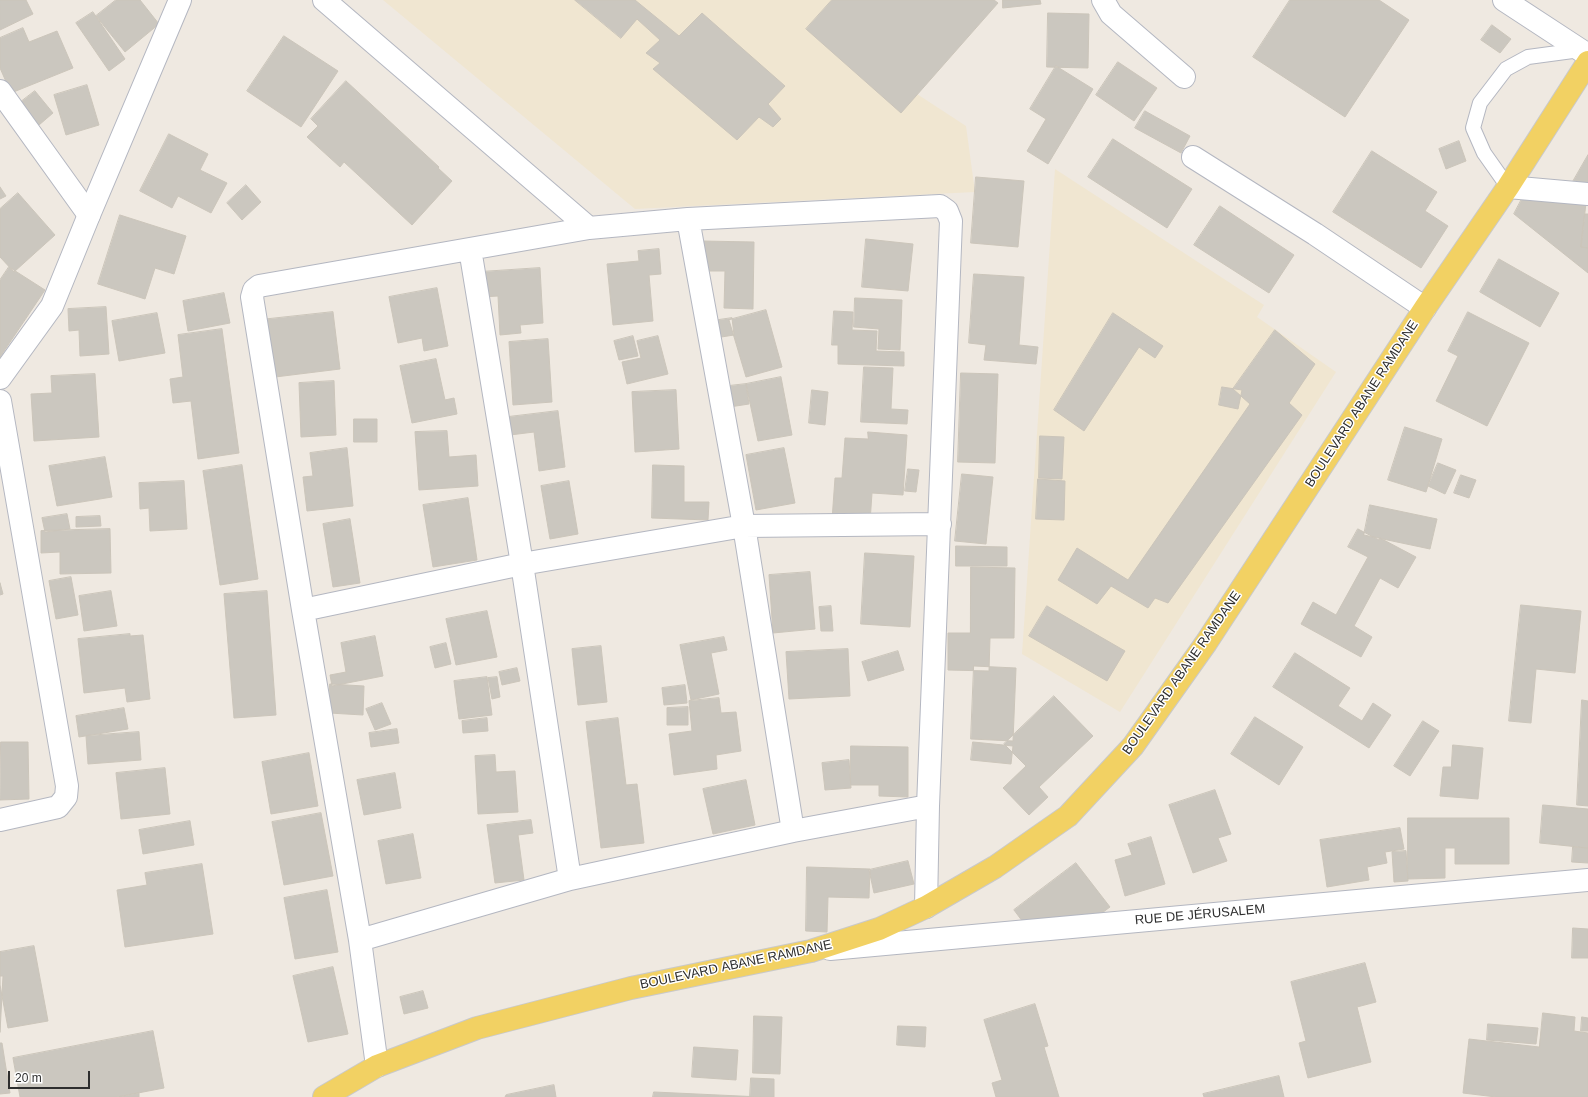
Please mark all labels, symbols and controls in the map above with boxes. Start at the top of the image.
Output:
street label: BOULEVARD ABANE RAMDANE [1302,318,1422,490]
street label: BOULEVARD ABANE RAMDANE [1120,588,1244,758]
street label: RUE DE JÉRUSALEM [1134,902,1266,928]
street label: BOULEVARD ABANE RAMDANE [639,937,833,993]
scale bar [10,1063,92,1089]
text: 20 m [15,1071,42,1085]

